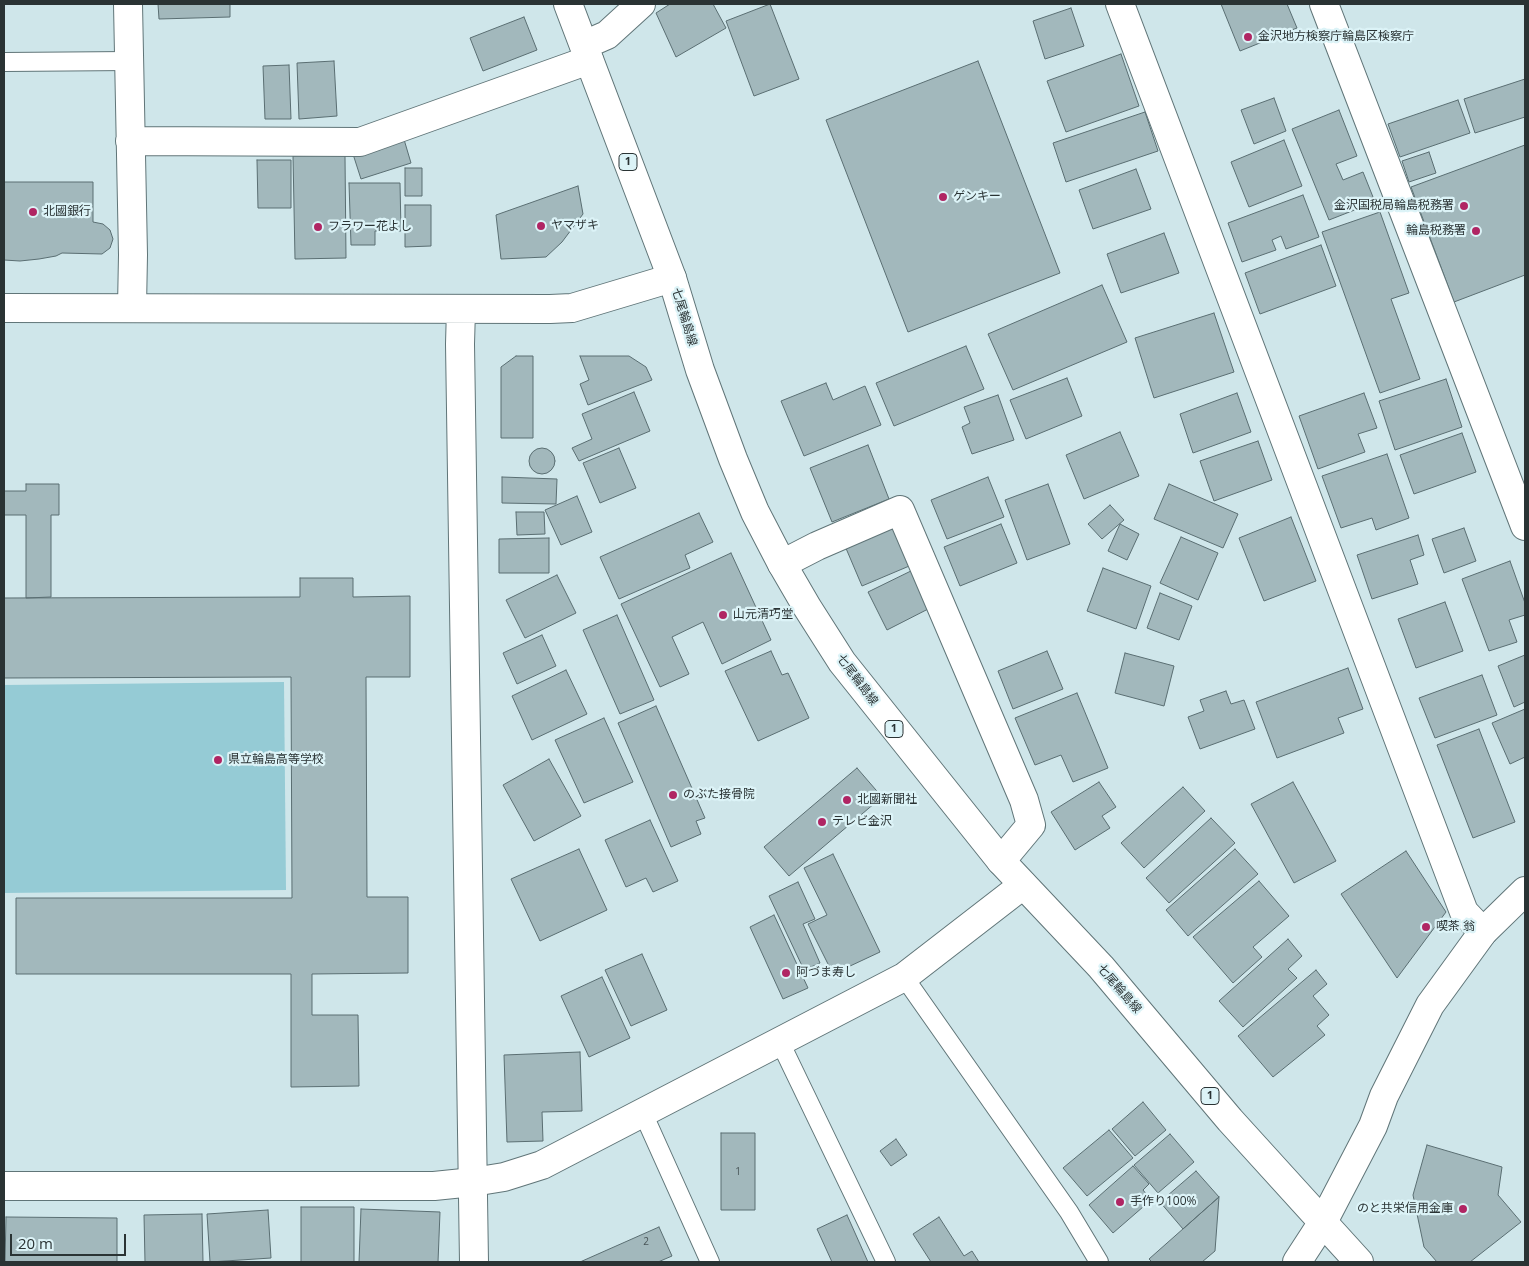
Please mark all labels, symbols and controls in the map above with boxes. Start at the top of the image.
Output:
place label: 金沢地方検察庁輪島区検察庁 [1258,30,1414,44]
marker: 金沢地方検察庁輪島区検察庁 [1242,31,1254,43]
road number: 1 [619,154,637,170]
place label: ゲンキー [953,190,1001,204]
marker: ゲンキー [937,191,949,203]
place label: 金沢国税局輪島税務署 [1334,199,1454,213]
marker: 金沢国税局輪島税務署 [1458,200,1470,212]
place label: 北國銀行 [43,205,91,219]
marker: 北國銀行 [27,206,39,218]
place label: ヤマザキ [551,219,599,233]
place label: フラワー花よし [328,220,412,234]
marker: ヤマザキ [535,220,547,232]
marker: フラワー花よし [312,221,324,233]
place label: 輪島税務署 [1406,224,1466,238]
marker: 輪島税務署 [1470,225,1482,237]
street label: 七尾輪島線 [668,286,700,348]
place label: 山元清巧堂 [733,608,793,622]
marker: 山元清巧堂 [717,609,729,621]
street label: 七尾輪島線 [833,652,881,708]
road number: 1 [885,721,903,738]
place label: 県立輪島高等学校 [228,753,324,767]
marker: 県立輪島高等学校 [212,754,224,766]
place label: のぶた接骨院 [683,788,755,802]
marker: のぶた接骨院 [667,789,679,801]
place label: 北國新聞社 [857,793,917,807]
marker: 北國新聞社 [841,794,853,806]
place label: テレビ金沢 [832,815,892,829]
marker: テレビ金沢 [816,816,828,828]
place label: 喫茶 翁 [1436,920,1475,934]
marker: 喫茶 翁 [1420,921,1432,933]
street label: 七尾輪島線 [1094,962,1144,1016]
place label: 阿づま寿し [796,966,856,980]
marker: 阿づま寿し [780,967,792,979]
road number: 1 [1201,1088,1219,1104]
house number: 1 [735,1166,741,1178]
place label: 手作り100% [1130,1195,1197,1209]
marker: 手作り100% [1114,1196,1126,1208]
place label: のと共栄信用金庫 [1357,1202,1453,1216]
marker: のと共栄信用金庫 [1457,1203,1469,1215]
scale bar [12,1224,129,1256]
text: 20 m [18,1233,53,1253]
house number: 2 [643,1236,649,1248]

